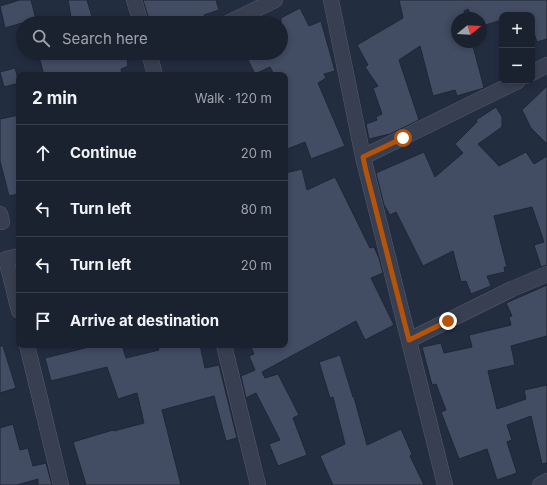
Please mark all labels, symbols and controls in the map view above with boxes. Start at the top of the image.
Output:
north arrow [451,12,487,48]
map controls [499,12,535,84]
button: + [499,12,535,48]
search box [16,16,288,60]
icon: search [30,27,52,49]
text: Search here [62,29,148,48]
button: − [499,48,535,84]
text: 2 min [32,88,77,108]
text: Walk · 120 m [195,90,272,106]
route start [394,129,412,147]
icon: ahead [32,142,54,164]
text: Continue [70,143,137,162]
text: 20 m [241,145,272,161]
icon: left [32,198,54,220]
text: Turn left [70,199,131,218]
text: 80 m [241,201,272,217]
icon: left [32,254,54,276]
text: Turn left [70,255,131,274]
text: 20 m [241,257,272,273]
icon: arrive [32,310,54,332]
text: Arrive at destination [70,311,219,330]
route end [439,312,457,330]

